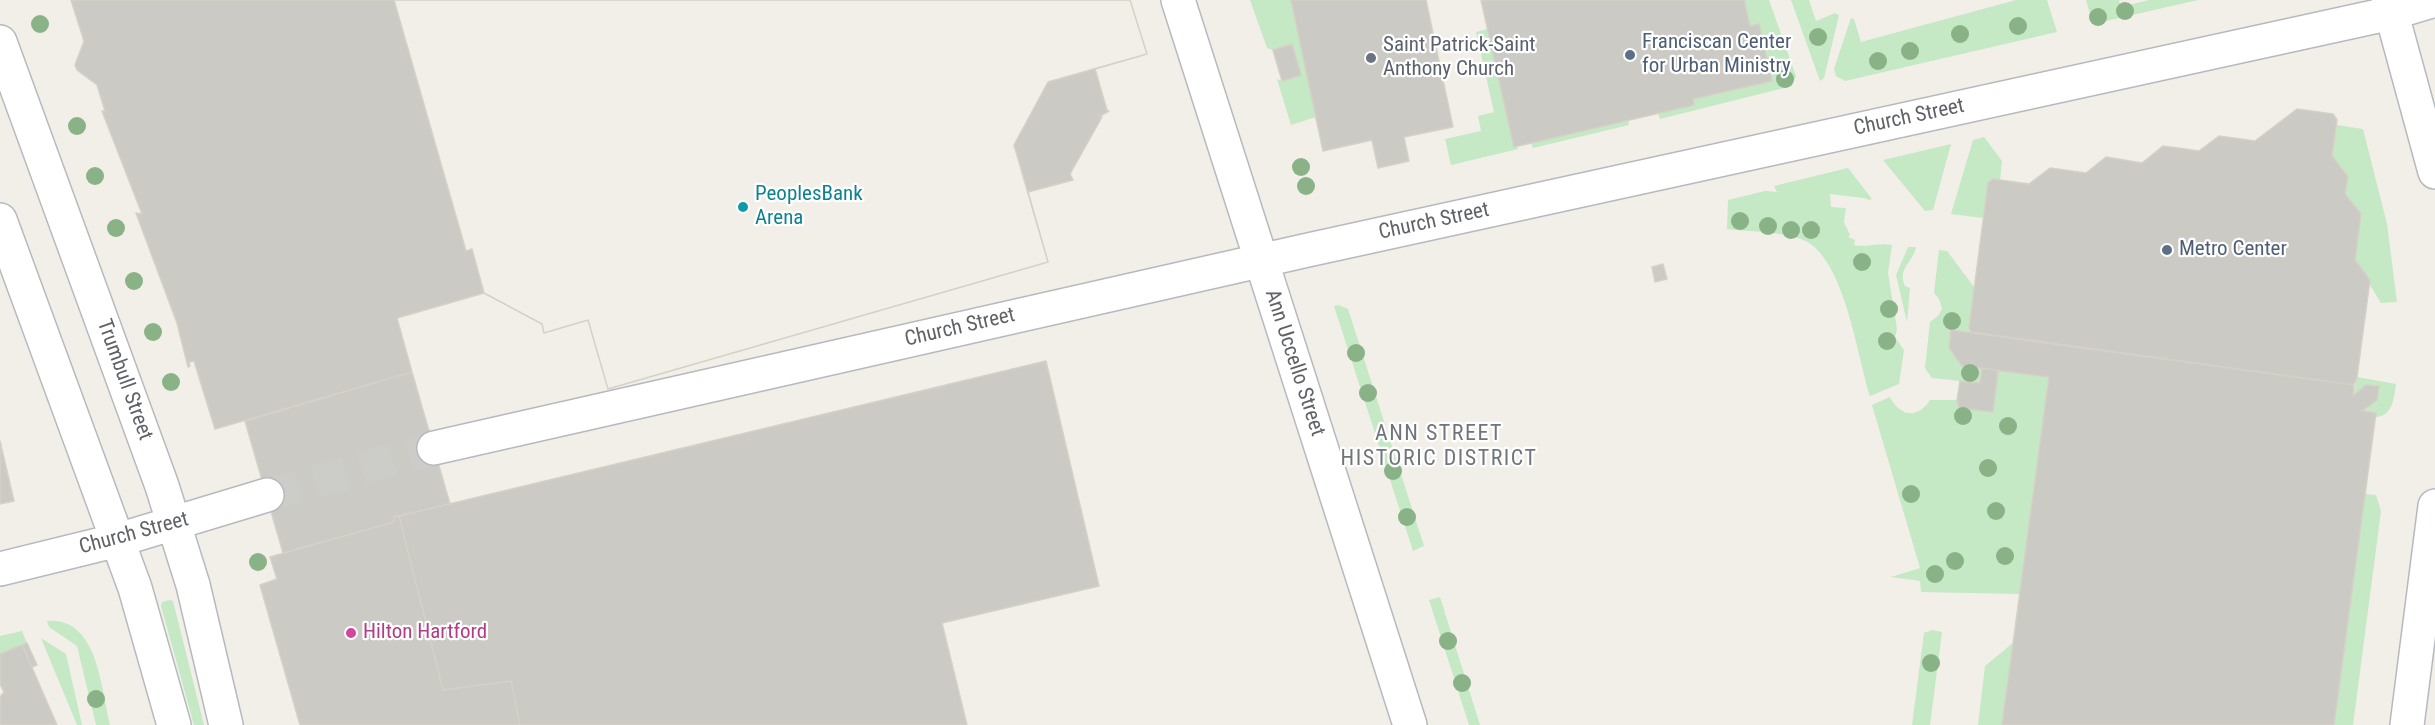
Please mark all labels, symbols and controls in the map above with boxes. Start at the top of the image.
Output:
place label: Franciscan Center for Urban Ministry [1642,30,1791,80]
place label: Saint Patrick-Saint Anthony Church [1383,33,1536,83]
marker: Franciscan Center for Urban Ministry [1623,48,1637,62]
marker: Saint Patrick-Saint Anthony Church [1364,51,1378,65]
street label: Church Street [1851,94,1967,142]
place label: PeoplesBank Arena [755,182,863,232]
street label: Church Street [1376,198,1492,246]
marker: PeoplesBank Arena [736,200,750,214]
place label: Metro Center [2179,237,2287,263]
marker: Metro Center [2160,243,2174,257]
street label: Ann Uccello Street [1258,287,1330,439]
street label: Church Street [902,303,1018,353]
street label: Trumbull Street [90,316,158,444]
district label: ANN STREET HISTORIC DISTRICT [1341,421,1537,472]
street label: Church Street [77,507,191,561]
place label: Hilton Hartford [363,620,487,646]
marker: Hilton Hartford [344,626,358,640]

